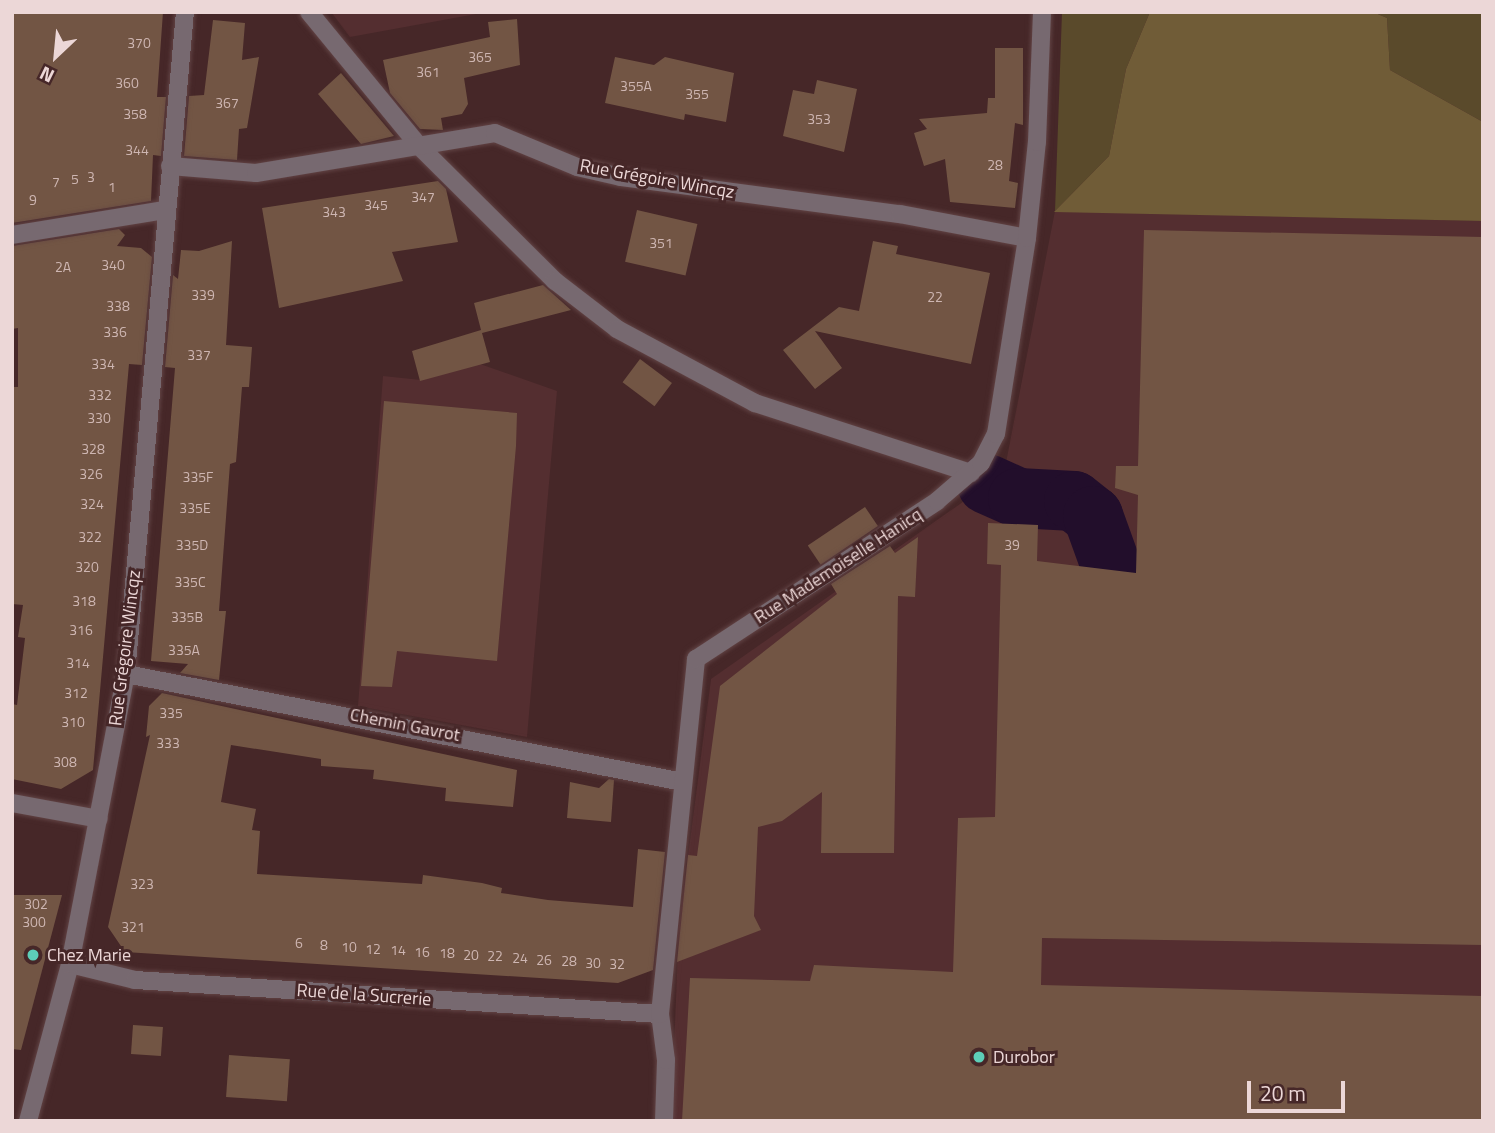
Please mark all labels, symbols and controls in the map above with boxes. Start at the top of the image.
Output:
north arrow [21,21,91,91]
house number: 370 [127,35,151,51]
house number: 365 [468,49,492,65]
text: N [34,59,59,91]
house number: 361 [416,64,440,80]
house number: 360 [115,75,139,91]
house number: 355A [620,78,652,94]
house number: 355 [685,86,709,102]
house number: 367 [215,95,239,111]
house number: 358 [123,106,147,122]
house number: 353 [807,111,831,127]
house number: 344 [125,142,149,158]
street label: Rue Grégoire Wincqz [578,155,736,203]
house number: 28 [987,157,1003,173]
house number: 3 [87,169,95,185]
house number: 5 [71,171,79,187]
house number: 7 [52,174,60,190]
house number: 1 [108,179,116,195]
house number: 347 [411,189,435,205]
house number: 9 [29,192,37,208]
house number: 345 [364,197,388,213]
house number: 343 [322,204,346,220]
house number: 351 [649,235,673,251]
house number: 340 [101,257,125,273]
house number: 2A [55,259,71,275]
house number: 339 [191,287,215,303]
house number: 22 [927,289,943,305]
house number: 338 [106,298,130,314]
house number: 336 [103,324,127,340]
house number: 337 [187,347,211,363]
house number: 334 [91,356,115,372]
house number: 332 [88,387,112,403]
house number: 330 [87,410,111,426]
house number: 328 [81,441,105,457]
house number: 326 [79,466,103,482]
house number: 335F [183,469,213,485]
house number: 324 [80,496,104,512]
house number: 335E [179,500,211,516]
street label: Rue Mademoiselle Hanicq [750,504,926,628]
house number: 322 [78,529,102,545]
house number: 335D [176,537,208,553]
house number: 39 [1004,537,1020,553]
house number: 320 [75,559,99,575]
street label: Rue Grégoire Wincqz [105,569,145,727]
house number: 335C [174,574,206,590]
house number: 318 [72,593,96,609]
house number: 335B [171,609,203,625]
house number: 316 [69,622,93,638]
house number: 335A [168,642,200,658]
house number: 314 [66,655,90,671]
house number: 312 [64,685,88,701]
street label: Chemin Gavrot [348,704,462,746]
house number: 335 [159,705,183,721]
house number: 310 [61,714,85,730]
house number: 333 [156,735,180,751]
house number: 308 [53,754,77,770]
house number: 323 [130,876,154,892]
house number: 302 [24,896,48,912]
house number: 300 [22,914,46,930]
house number: 321 [121,919,145,935]
house number: 6 [295,935,303,951]
house number: 8 [320,937,328,953]
house number: 10 [341,939,357,955]
house number: 12 [365,941,381,957]
house number: 14 [390,942,406,958]
place label: Chez Marie [47,944,131,966]
house number: 16 [414,944,430,960]
house number: 18 [439,945,455,961]
marker: Chez Marie [25,947,41,963]
house number: 20 [463,947,479,963]
house number: 22 [487,948,503,964]
house number: 24 [512,950,528,966]
house number: 26 [536,952,552,968]
house number: 28 [561,953,577,969]
house number: 30 [585,955,601,971]
house number: 32 [609,956,625,972]
street label: Rue de la Sucrerie [296,980,432,1010]
place label: Durobor [993,1046,1055,1068]
marker: Durobor [971,1049,987,1065]
scale bar [1250,1066,1348,1110]
text: 20 m [1260,1077,1306,1109]

